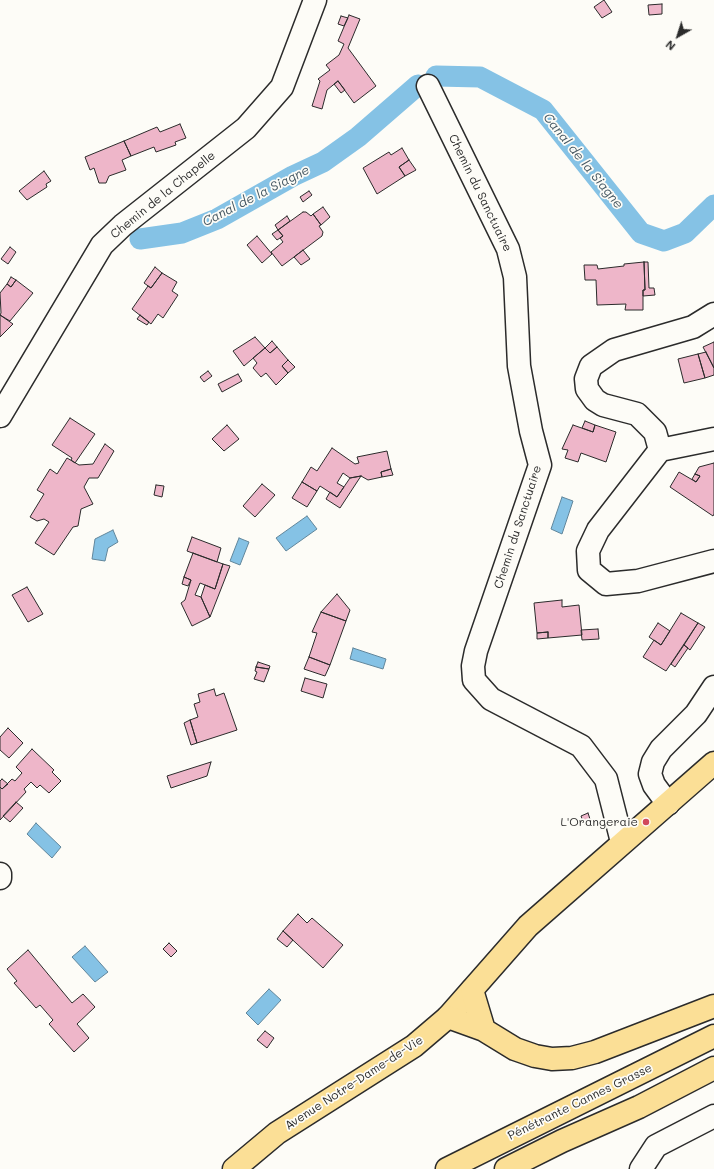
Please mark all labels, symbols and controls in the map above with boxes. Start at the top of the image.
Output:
north arrow [658,16,698,56]
text: N [662,37,678,54]
water label: Canal de la Siagne [540,110,626,212]
street label: Chemin du Sanctuaire [445,132,515,254]
street label: Chemin de la Chapelle [108,148,218,242]
water label: Canal de la Siagne [200,162,312,230]
street label: Chemin du Sanctuaire [491,463,545,591]
place label: L'Orangeraie [560,815,638,829]
marker: L'Orangeraie [641,817,651,827]
street label: Avenue Notre-Dame-de-Vie [282,1033,426,1133]
street label: Pénétrante Cannes Grasse [506,1061,654,1143]

